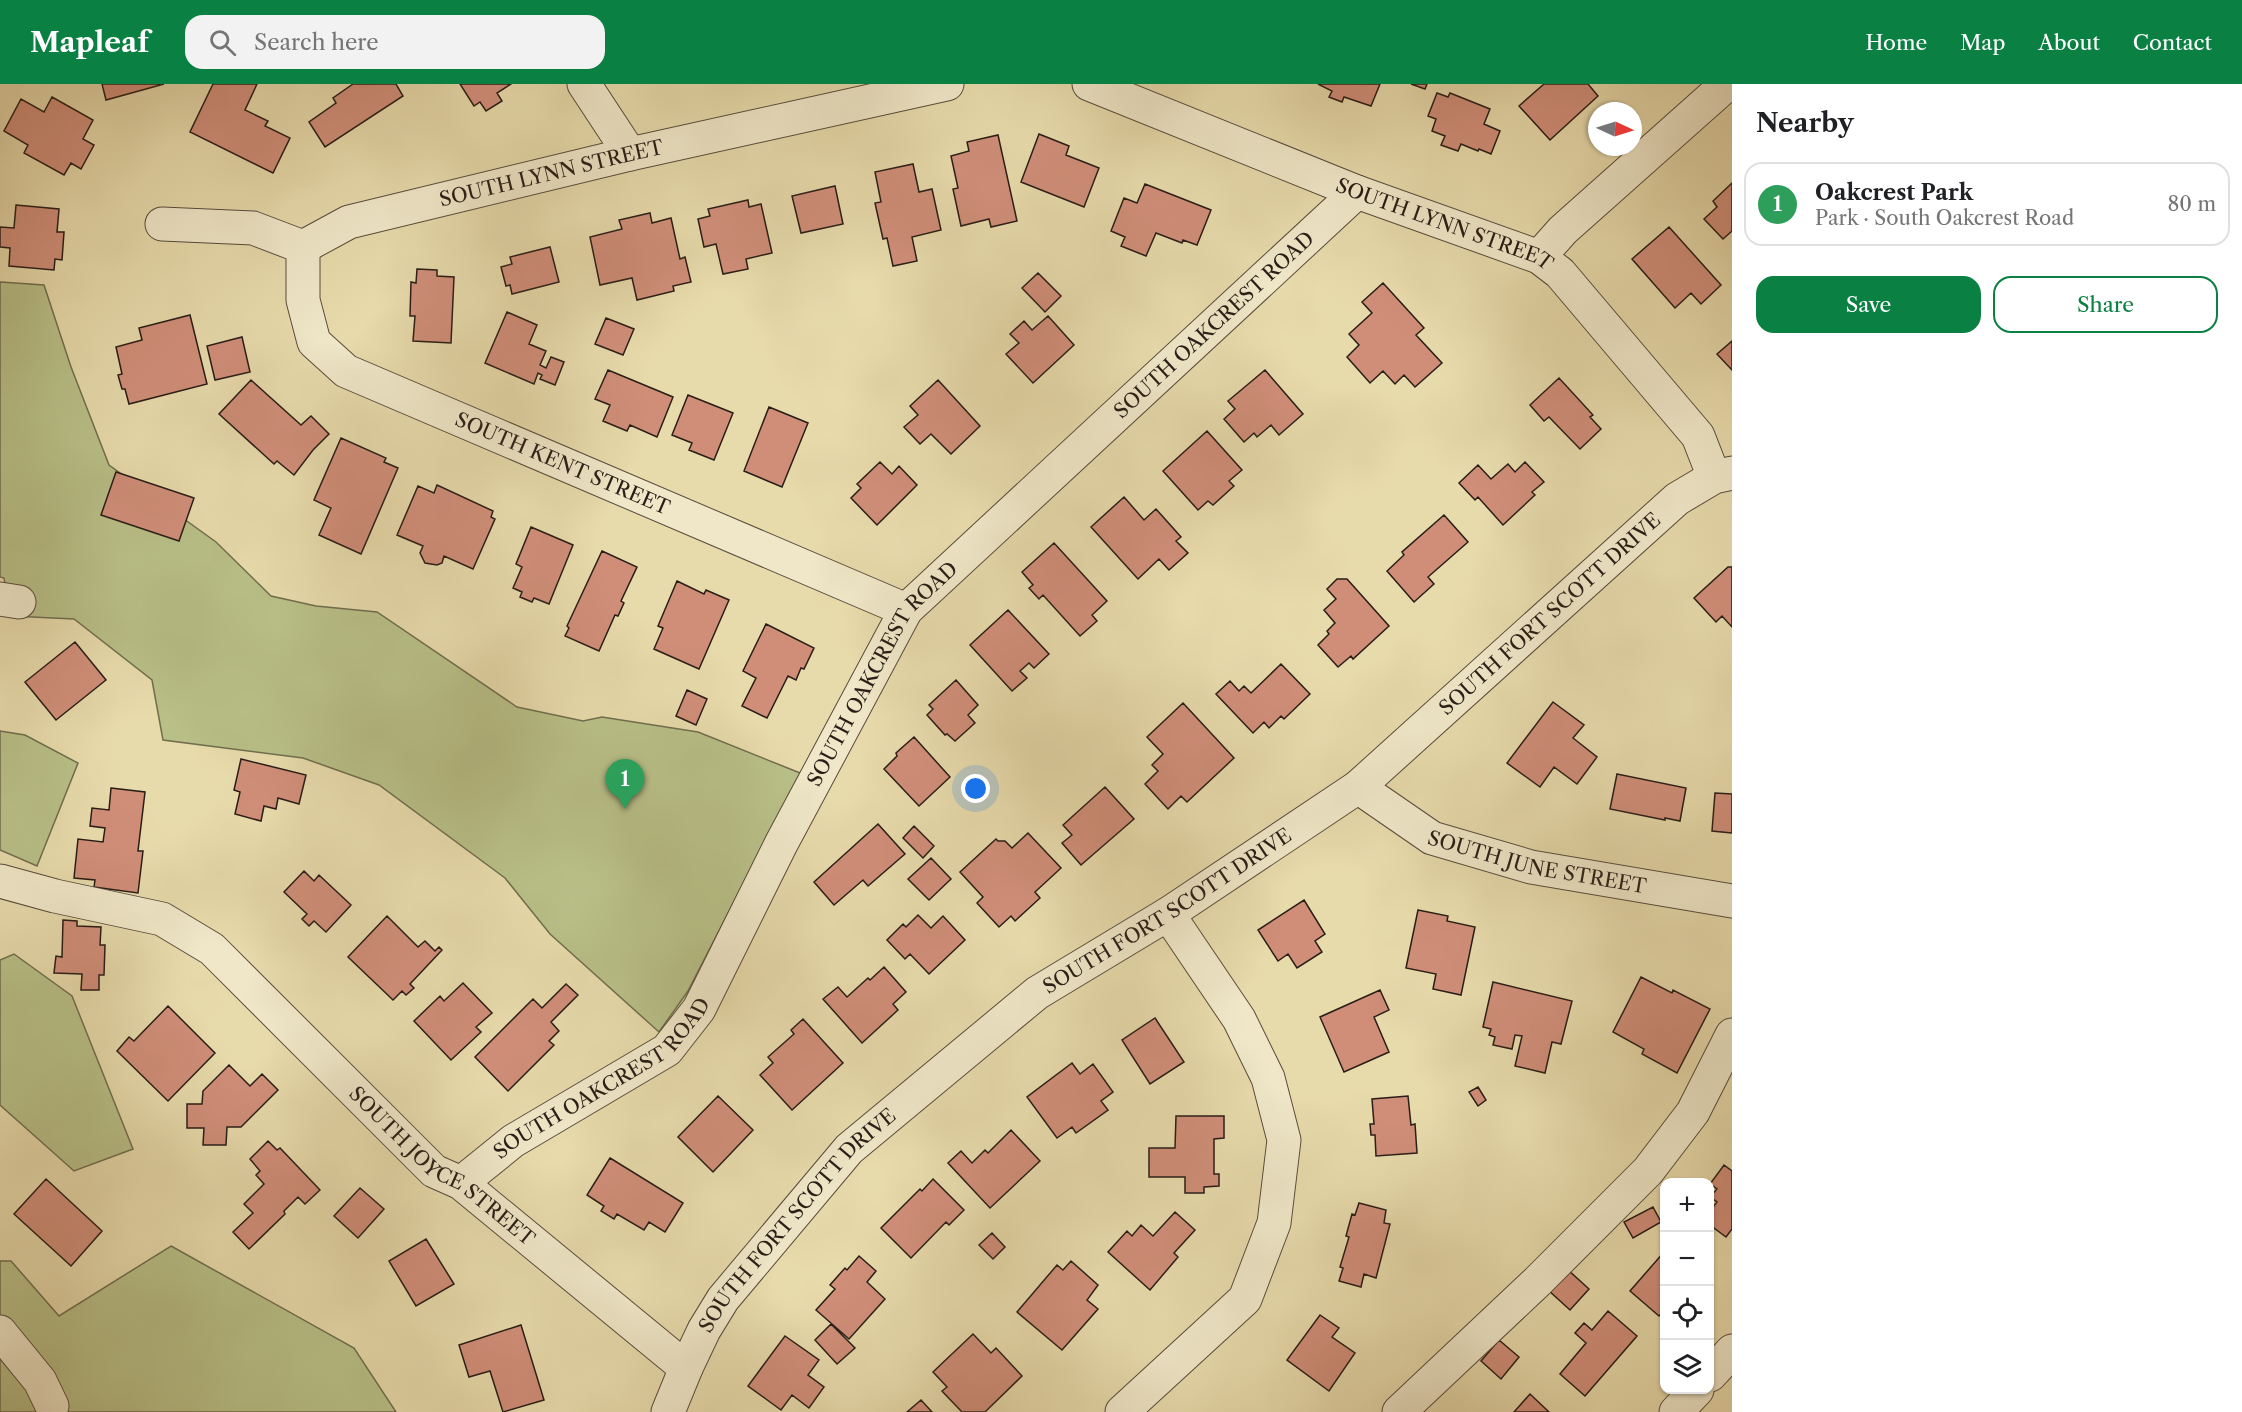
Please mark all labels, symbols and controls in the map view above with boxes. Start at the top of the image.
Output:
search box [185,15,605,69]
text: Mapleaf [30,25,149,59]
icon: search [206,26,239,59]
text: Search here [254,29,379,56]
text: Home [1866,30,1927,55]
text: Map [1960,30,2005,55]
text: About [2038,30,2100,55]
text: Contact [2133,30,2212,55]
north arrow [1588,102,1642,156]
text: Nearby [1756,107,1854,139]
street label: SOUTH LYNN STREET [437,135,666,212]
street label: SOUTH LYNN STREET [1332,173,1558,275]
text: Oakcrest Park [1815,179,1973,206]
text: 1 [1773,192,1782,216]
text: 80 m [2168,192,2216,216]
text: Park · South Oakcrest Road [1815,206,2074,230]
street label: SOUTH OAKCREST ROAD [1109,226,1319,423]
button: Save [1756,276,1981,333]
button: Share [1993,276,2218,333]
street label: SOUTH KENT STREET [451,407,674,520]
street label: SOUTH FORT SCOTT DRIVE [1434,508,1665,720]
street label: SOUTH OAKCREST ROAD [802,557,962,790]
pin: 1 [606,760,644,809]
your location [961,774,990,803]
street label: SOUTH FORT SCOTT DRIVE [1038,823,1296,999]
street label: SOUTH JUNE STREET [1425,825,1648,898]
street label: SOUTH OAKCREST ROAD [489,994,715,1164]
street label: SOUTH JOYCE STREET [344,1081,540,1251]
street label: SOUTH FORT SCOTT DRIVE [693,1103,901,1337]
map controls [1660,1178,1714,1394]
button: + [1660,1178,1714,1232]
button: − [1660,1232,1714,1286]
button: locate [1660,1286,1714,1340]
button: layers [1660,1340,1714,1394]

